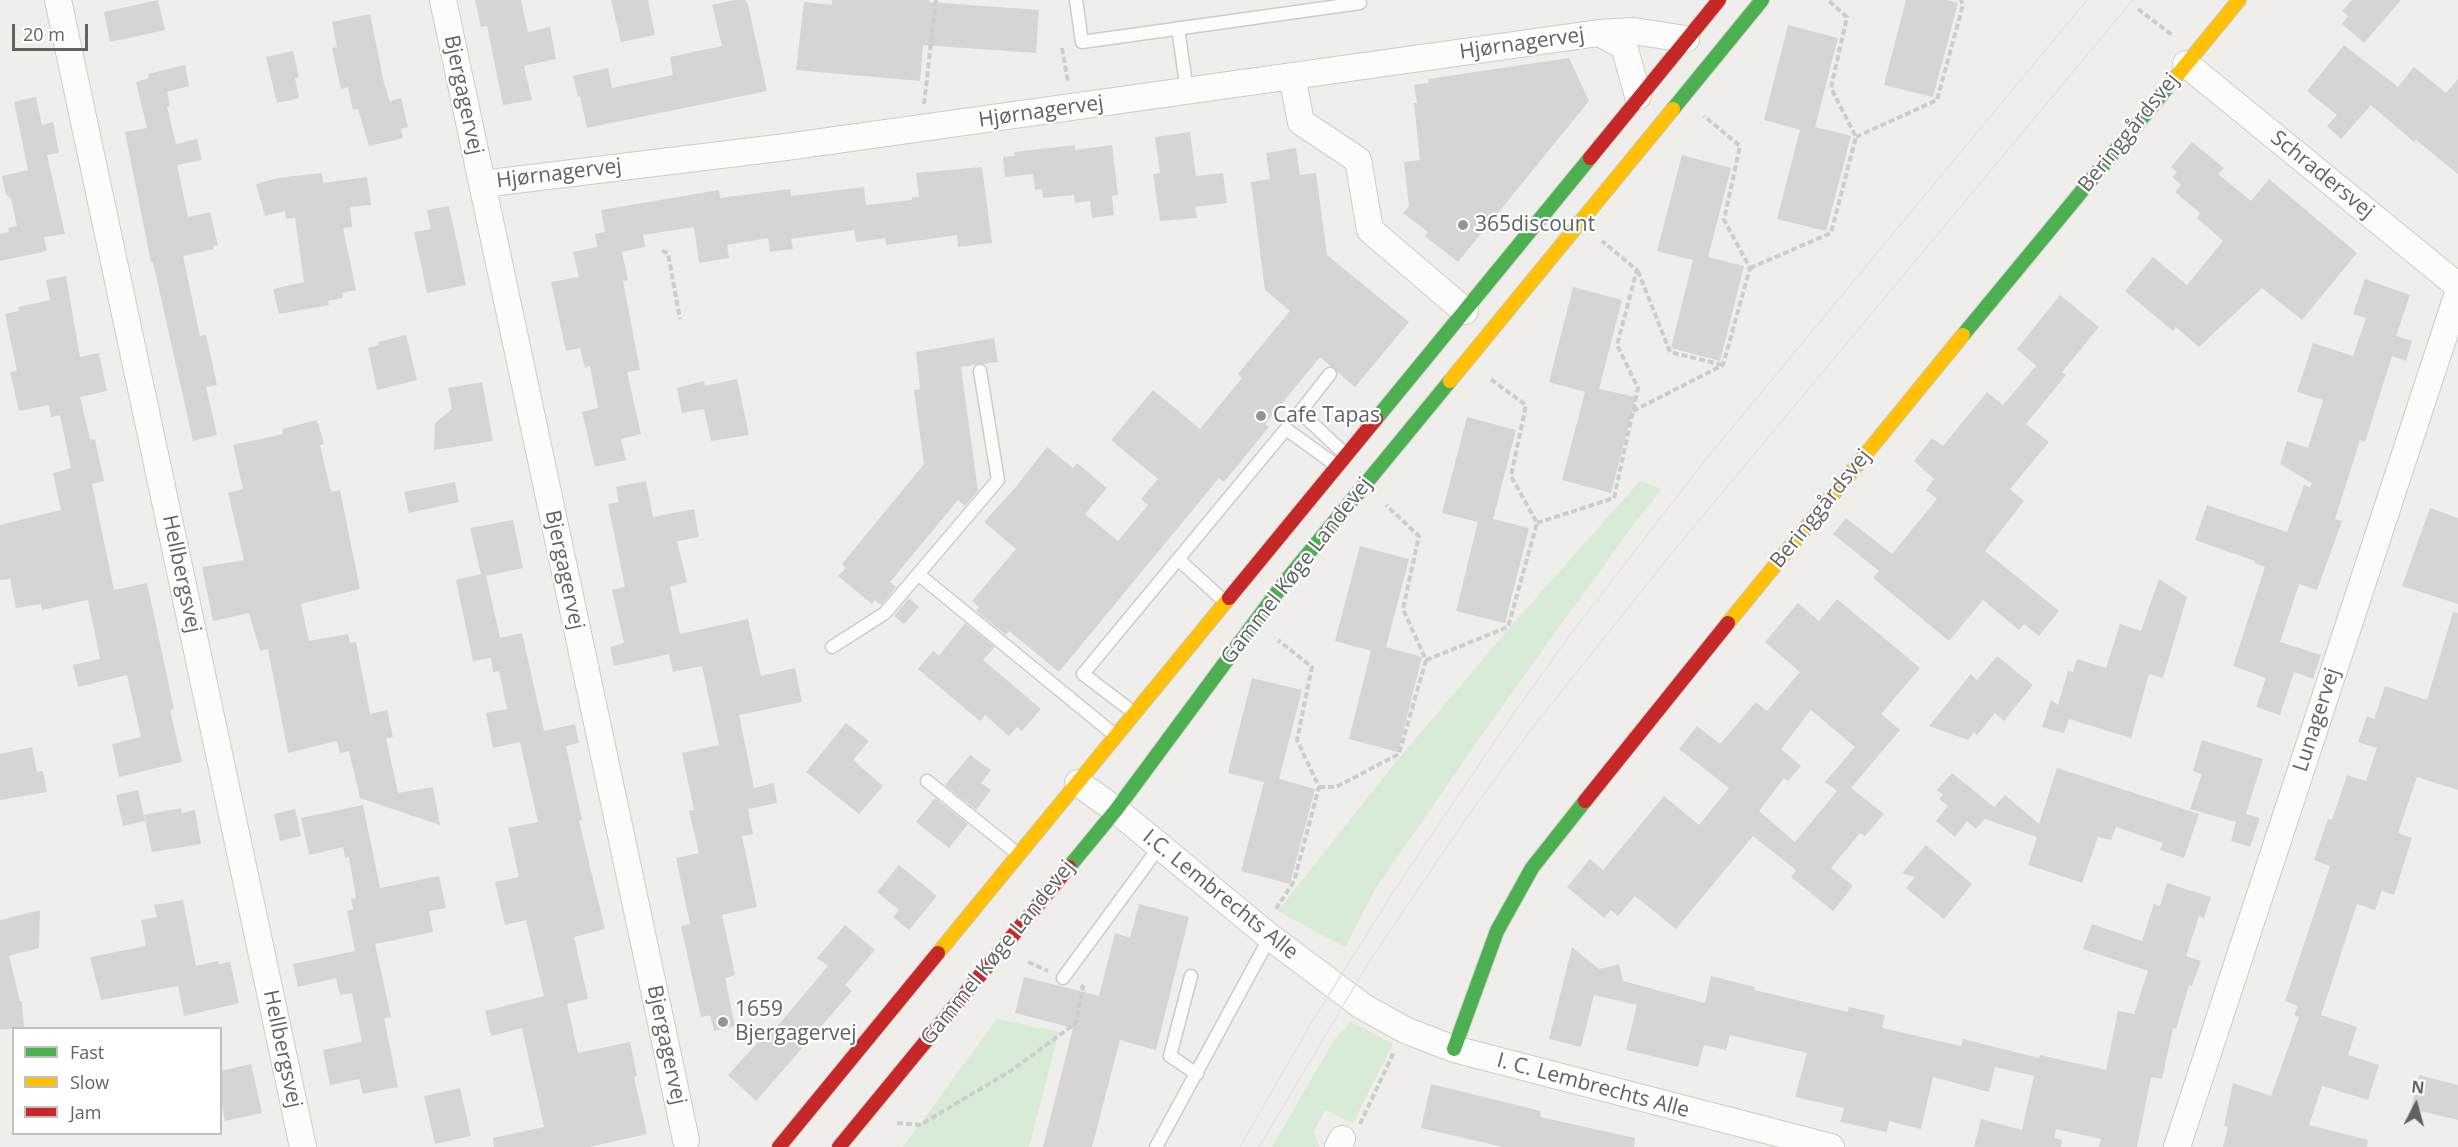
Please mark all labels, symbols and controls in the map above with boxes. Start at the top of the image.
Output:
scale bar [15,12,92,50]
text: 20 m [23,22,65,46]
street label: Hjørnagervej [1458,23,1586,65]
street label: Bjergagervej [438,33,488,157]
street label: Beringgårdsvej [2073,68,2185,198]
street label: Hjørnagervej [977,91,1105,133]
street label: Schradersvej [2265,126,2379,224]
street label: Hjørnagervej [495,154,623,194]
place label: 365discount [1475,212,1595,238]
marker: 365discount [1456,218,1470,232]
place label: Cafe Tapas [1273,403,1380,429]
marker: Cafe Tapas [1254,409,1268,423]
street label: Beringgårdsvej [1765,444,1877,574]
street label: Gammel Køge Landevej [1216,473,1378,669]
street label: Bjergagervej [539,508,589,632]
street label: Hellbergsvej [156,513,206,635]
street label: Lunagervej [2288,665,2346,775]
street label: I.C. Lembrechts Alle [1137,825,1303,965]
street label: Gammel Køge Landevej [916,856,1080,1050]
street label: Bjergagervej [641,983,691,1107]
street label: Hellbergsvej [257,988,307,1110]
place label: 1659 Bjergagervej [735,997,857,1047]
marker: 1659 Bjergagervej [716,1015,730,1029]
legend [12,1027,222,1135]
text: Fast [70,1040,104,1064]
street label: I. C. Lembrechts Alle [1494,1048,1692,1124]
text: Slow [70,1070,109,1094]
north arrow [2386,1075,2446,1135]
text: N [2410,1075,2425,1099]
text: Jam [70,1100,102,1124]

